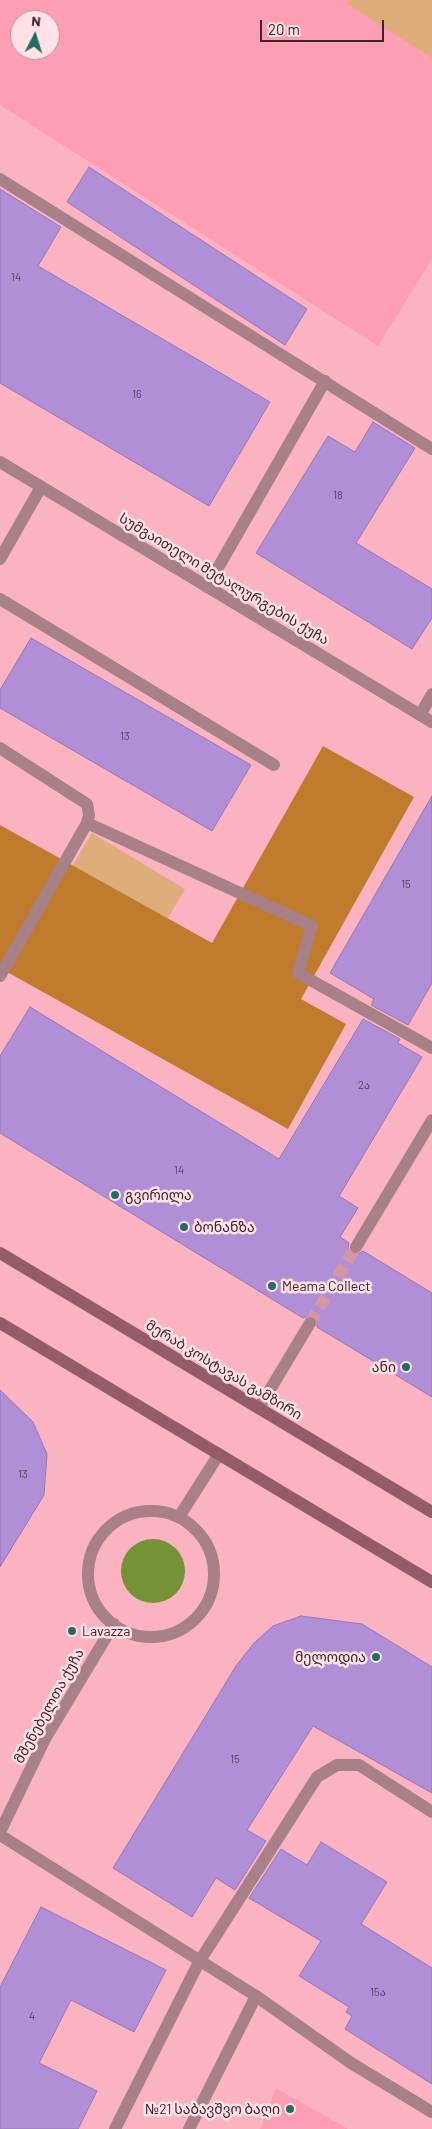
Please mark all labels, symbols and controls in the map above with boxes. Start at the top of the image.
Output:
north arrow [10,10,60,60]
scale bar [262,10,386,42]
text: N [31,12,42,29]
text: 20 m [268,20,300,38]
house number: 14 [11,270,21,284]
house number: 16 [132,387,142,401]
house number: 18 [333,488,343,502]
street label: სუმგაითელი მეტალურგების ქუჩა [116,510,332,648]
house number: 13 [120,729,130,743]
house number: 15 [401,877,411,891]
house number: 2ა [358,1078,370,1092]
house number: 14 [174,1163,184,1177]
place label: გვირილა [125,1187,192,1203]
marker: გვირილა [109,1189,121,1201]
place label: ბონანზა [194,1219,255,1235]
marker: ბონანზა [178,1221,190,1233]
place label: Meama Collect [282,1278,370,1294]
marker: Meama Collect [266,1280,278,1292]
street label: მერაბ კოსტავას გამზირი [143,1317,305,1423]
place label: ანი [372,1359,396,1375]
marker: ანი [400,1361,412,1373]
house number: 13 [18,1467,28,1481]
place label: Lavazza [82,1623,130,1639]
marker: Lavazza [66,1625,78,1637]
street label: მშენებელთა ქუჩა [10,1646,88,1766]
place label: მელოდია [295,1649,366,1665]
marker: მელოდია [370,1651,382,1663]
house number: 15 [230,1752,240,1766]
house number: 15ა [370,1985,386,1999]
house number: 4 [29,2009,35,2023]
place label: №21 საბავშვო ბაღი [145,2101,280,2117]
marker: №21 საბავშვო ბაღი [284,2103,296,2115]

